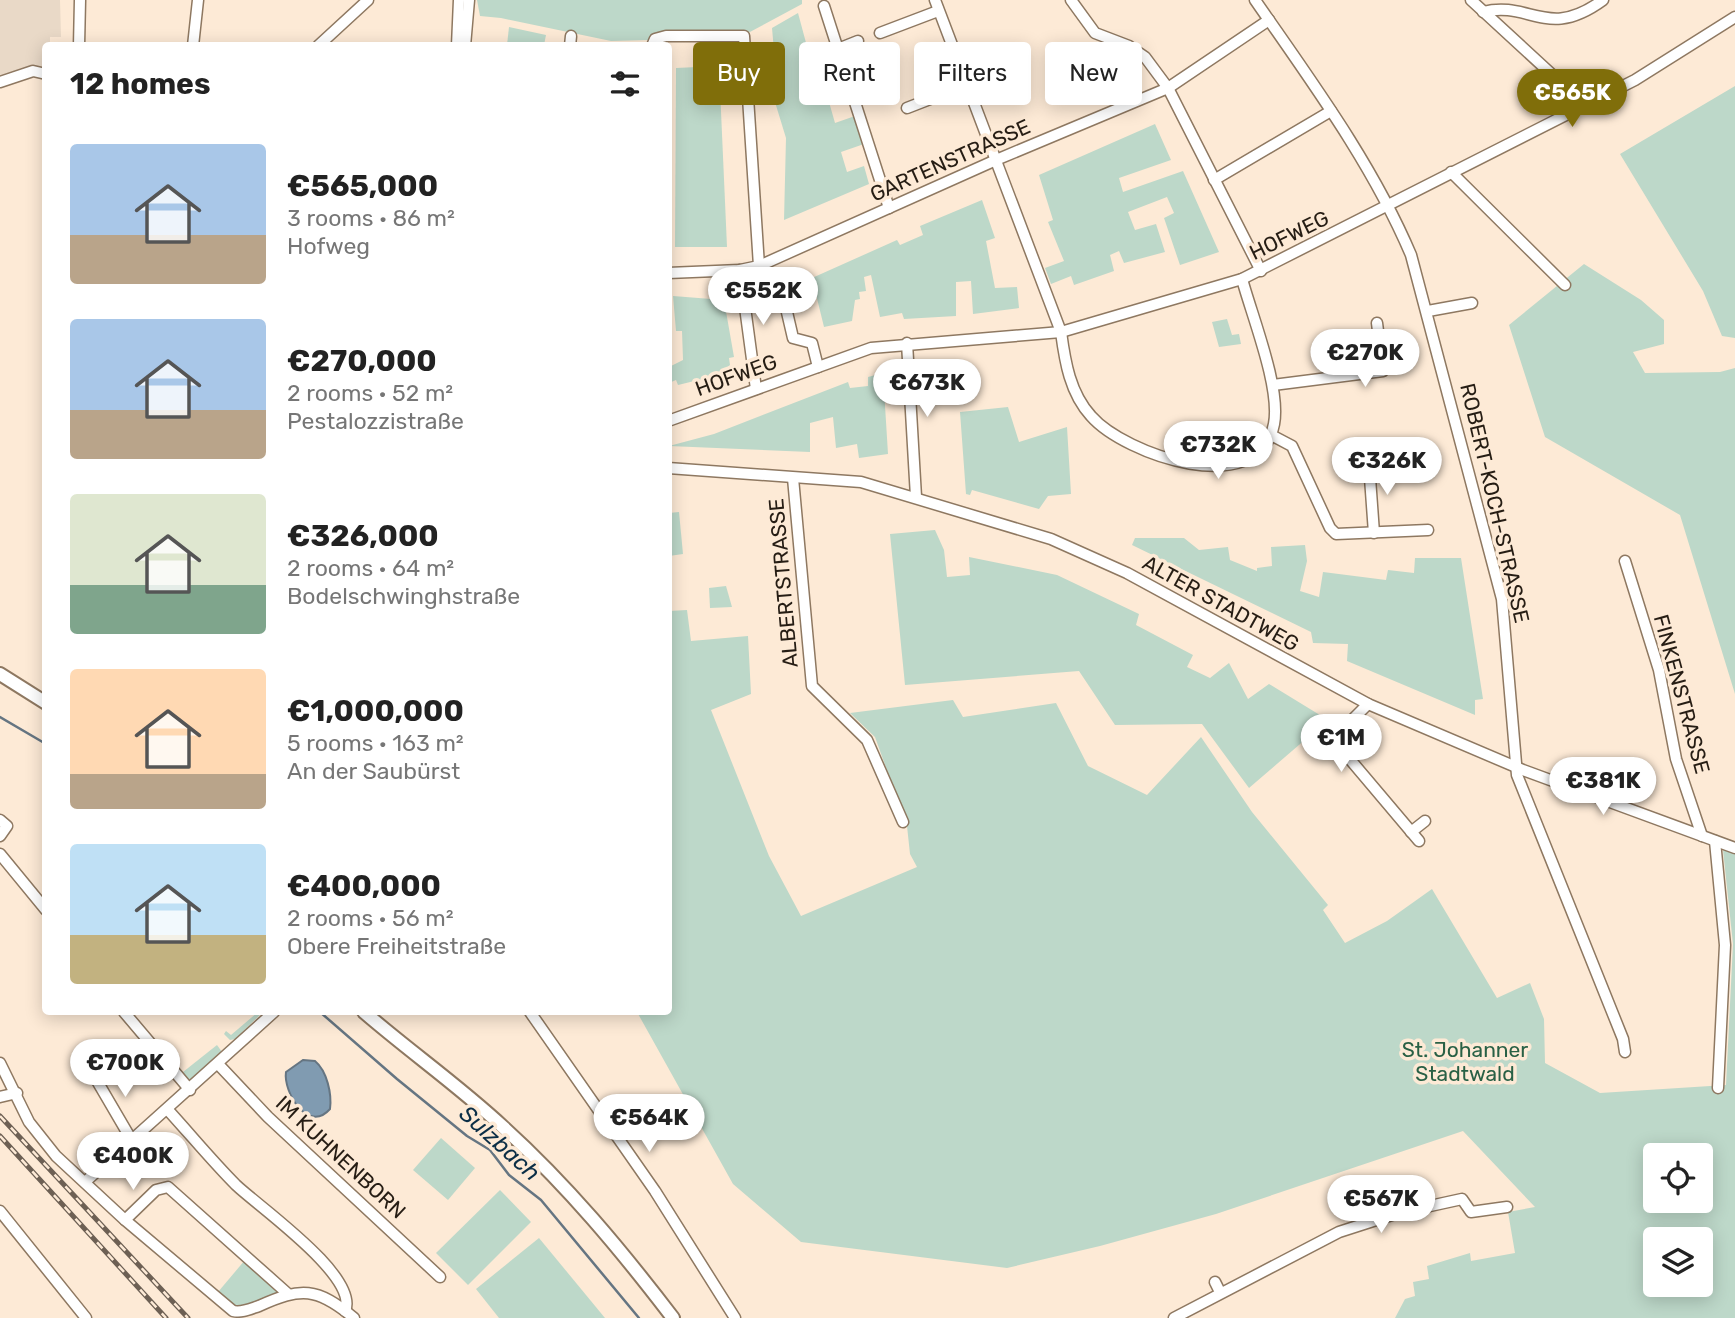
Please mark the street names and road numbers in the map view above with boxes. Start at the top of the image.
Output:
street label: GARTENSTRASSE [866,113,1034,207]
street label: HOFWEG [1245,205,1333,265]
street label: HOFWEG [692,349,780,401]
street label: ROBERT-KOCH-STRASSE [1455,381,1535,625]
street label: ALBERTSTRASSE [763,497,803,669]
street label: ALTER STADTWEG [1138,550,1304,656]
street label: FINKENSTRASSE [1649,612,1715,776]
street label: IM KUHNENBORN [271,1090,411,1224]

